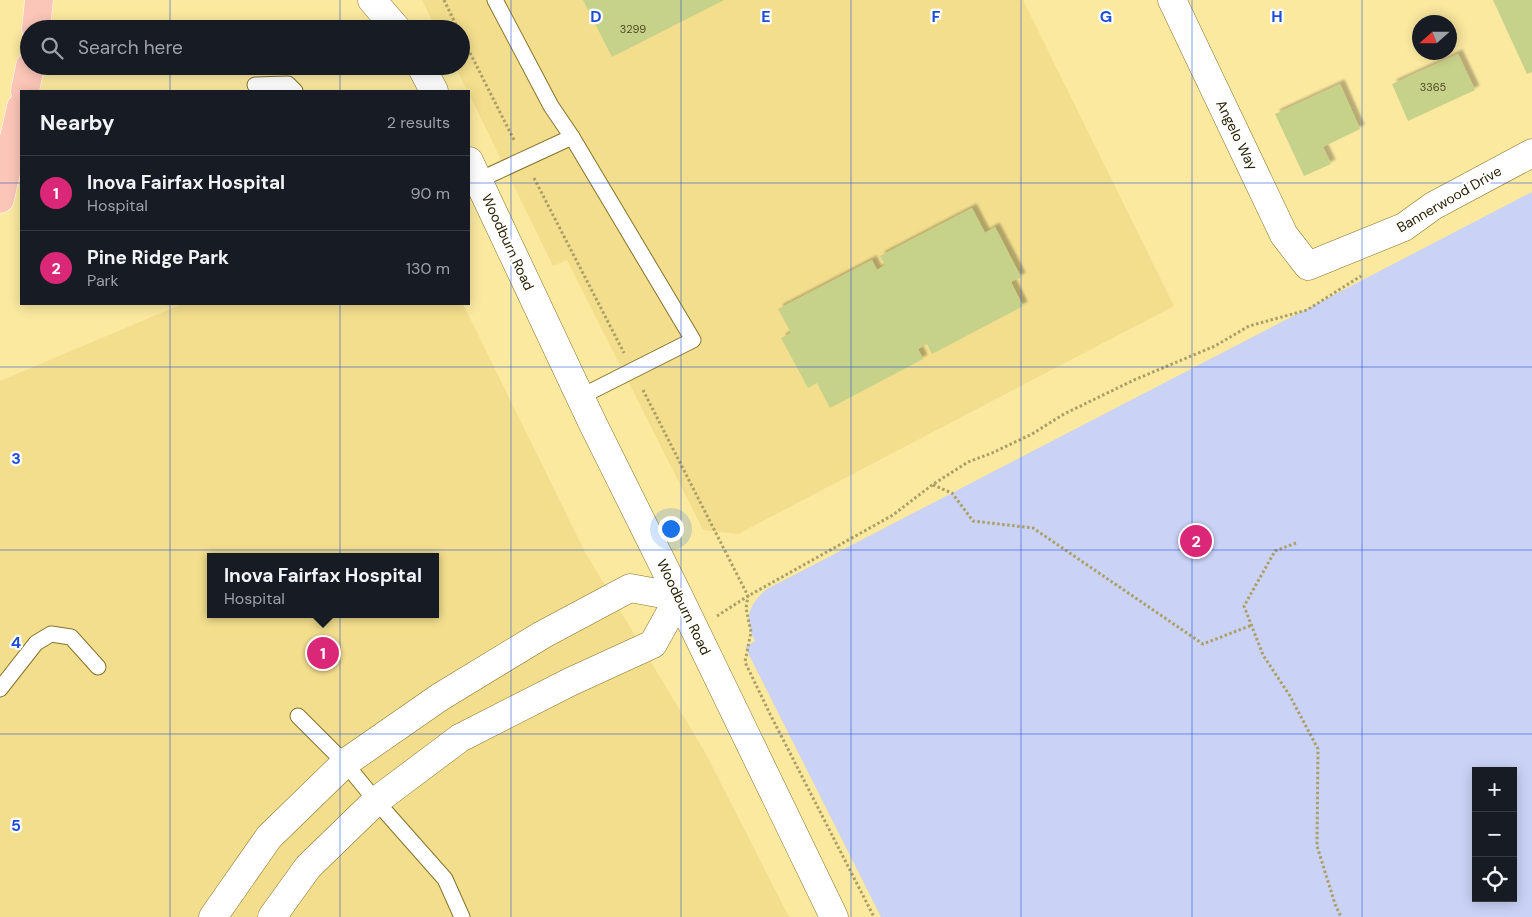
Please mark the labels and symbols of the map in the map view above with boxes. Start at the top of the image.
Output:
text: D [590,6,602,27]
text: E [761,6,771,27]
text: F [932,6,941,27]
text: G [1100,6,1112,27]
text: H [1271,6,1283,27]
north arrow [1412,15,1457,60]
house number: 3299 [620,22,646,36]
house number: 3365 [1420,80,1446,94]
street label: Angelo Way [1212,97,1262,173]
street label: Bannerwood Drive [1393,162,1505,236]
street label: Woodburn Road [478,191,538,293]
text: 3 [11,448,21,469]
your location [658,516,684,542]
pin: 2 [1180,522,1212,560]
street label: Woodburn Road [653,556,715,658]
text: 4 [11,632,21,653]
pin: 1 [307,634,339,672]
text: 5 [11,815,21,836]

